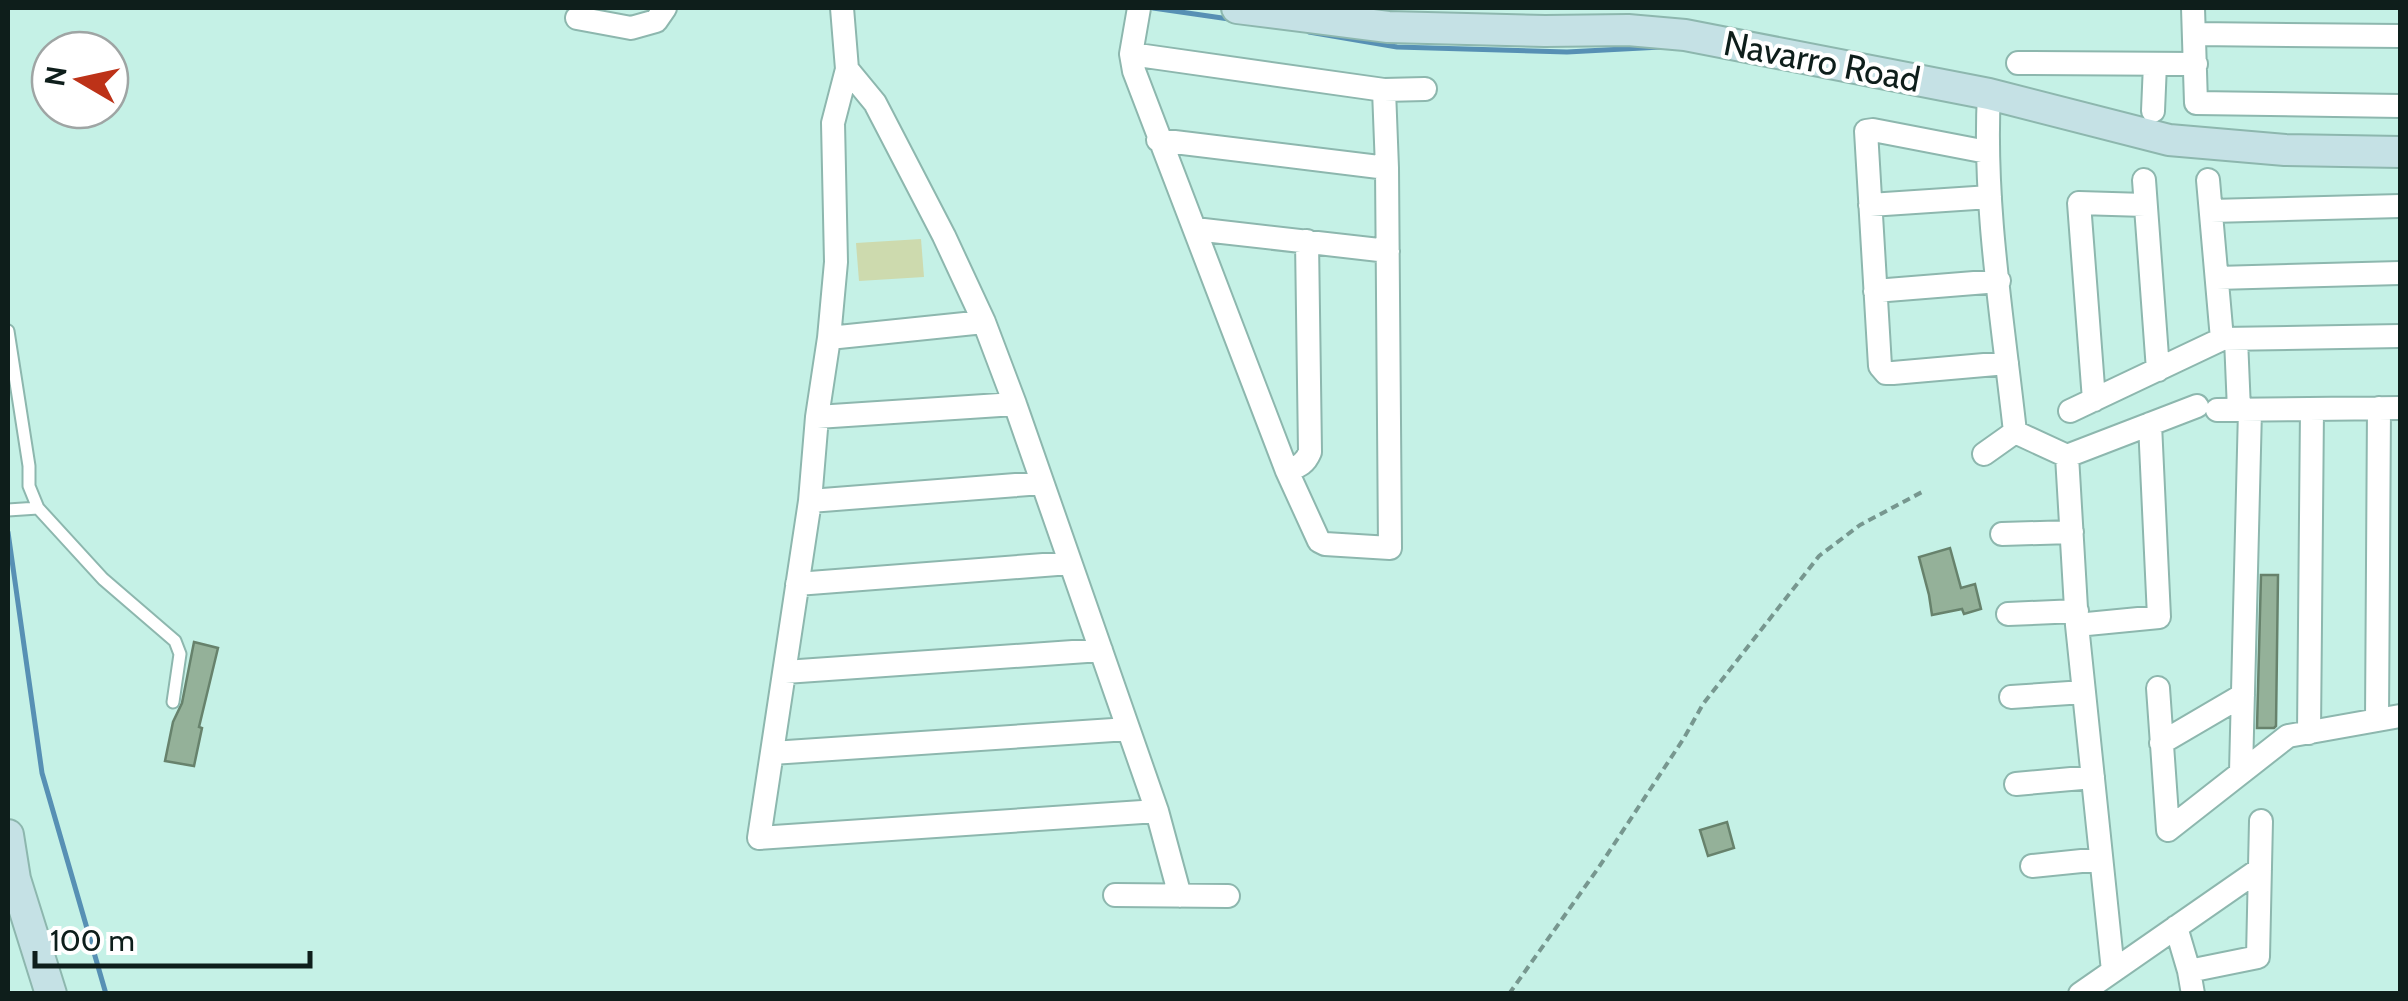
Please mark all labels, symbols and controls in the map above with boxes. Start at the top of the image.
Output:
street label: Navarro Road [1720,21,1924,101]
north arrow [30,30,130,130]
text: N [37,64,74,89]
scale bar [35,906,310,968]
text: 100 m [50,922,135,959]

